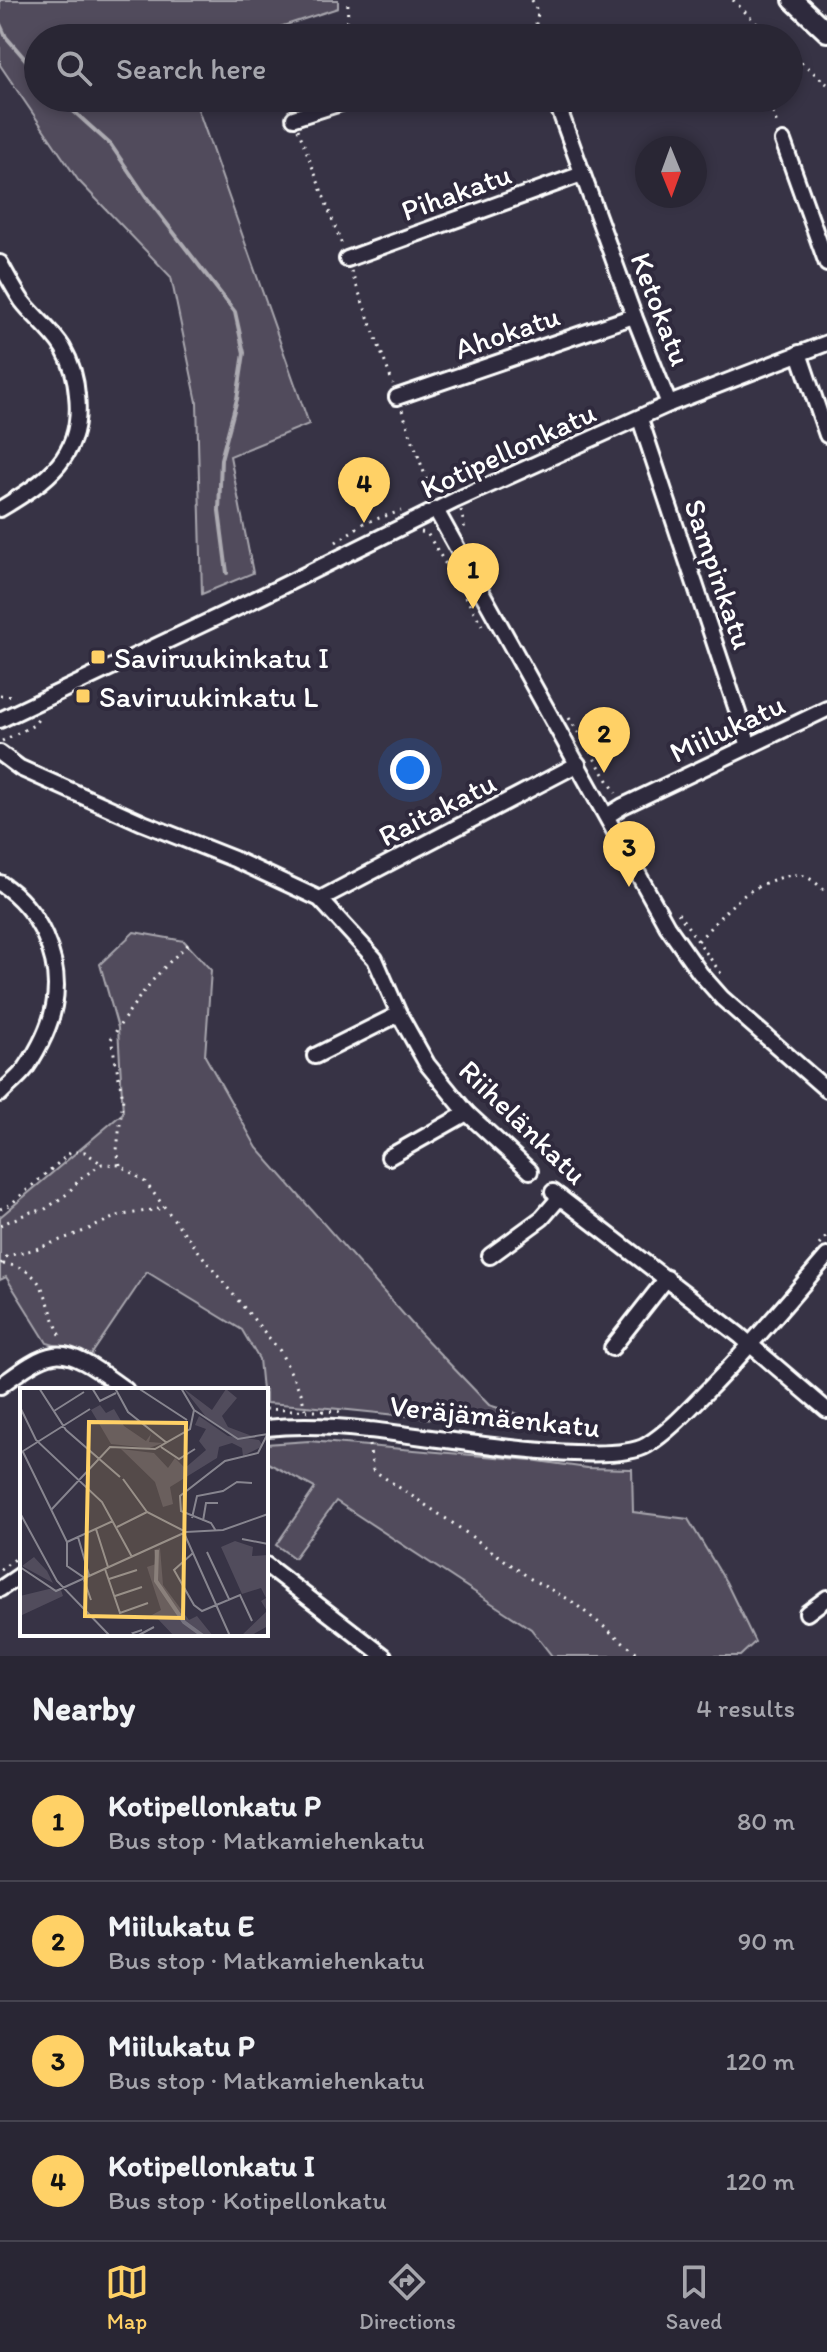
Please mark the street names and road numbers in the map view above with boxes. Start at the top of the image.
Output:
street label: Pihakatu [396,155,516,229]
street label: Ketokatu [622,247,700,371]
street label: Ahokatu [450,297,565,367]
street label: Kotipellonkatu [415,393,602,507]
street label: Sampinkatu [676,494,762,654]
street label: Miilukatu [664,685,790,771]
street label: Raitakatu [372,764,502,854]
street label: Riihelänkatu [451,1052,595,1192]
street label: Veräjämäenkatu [388,1387,602,1445]

